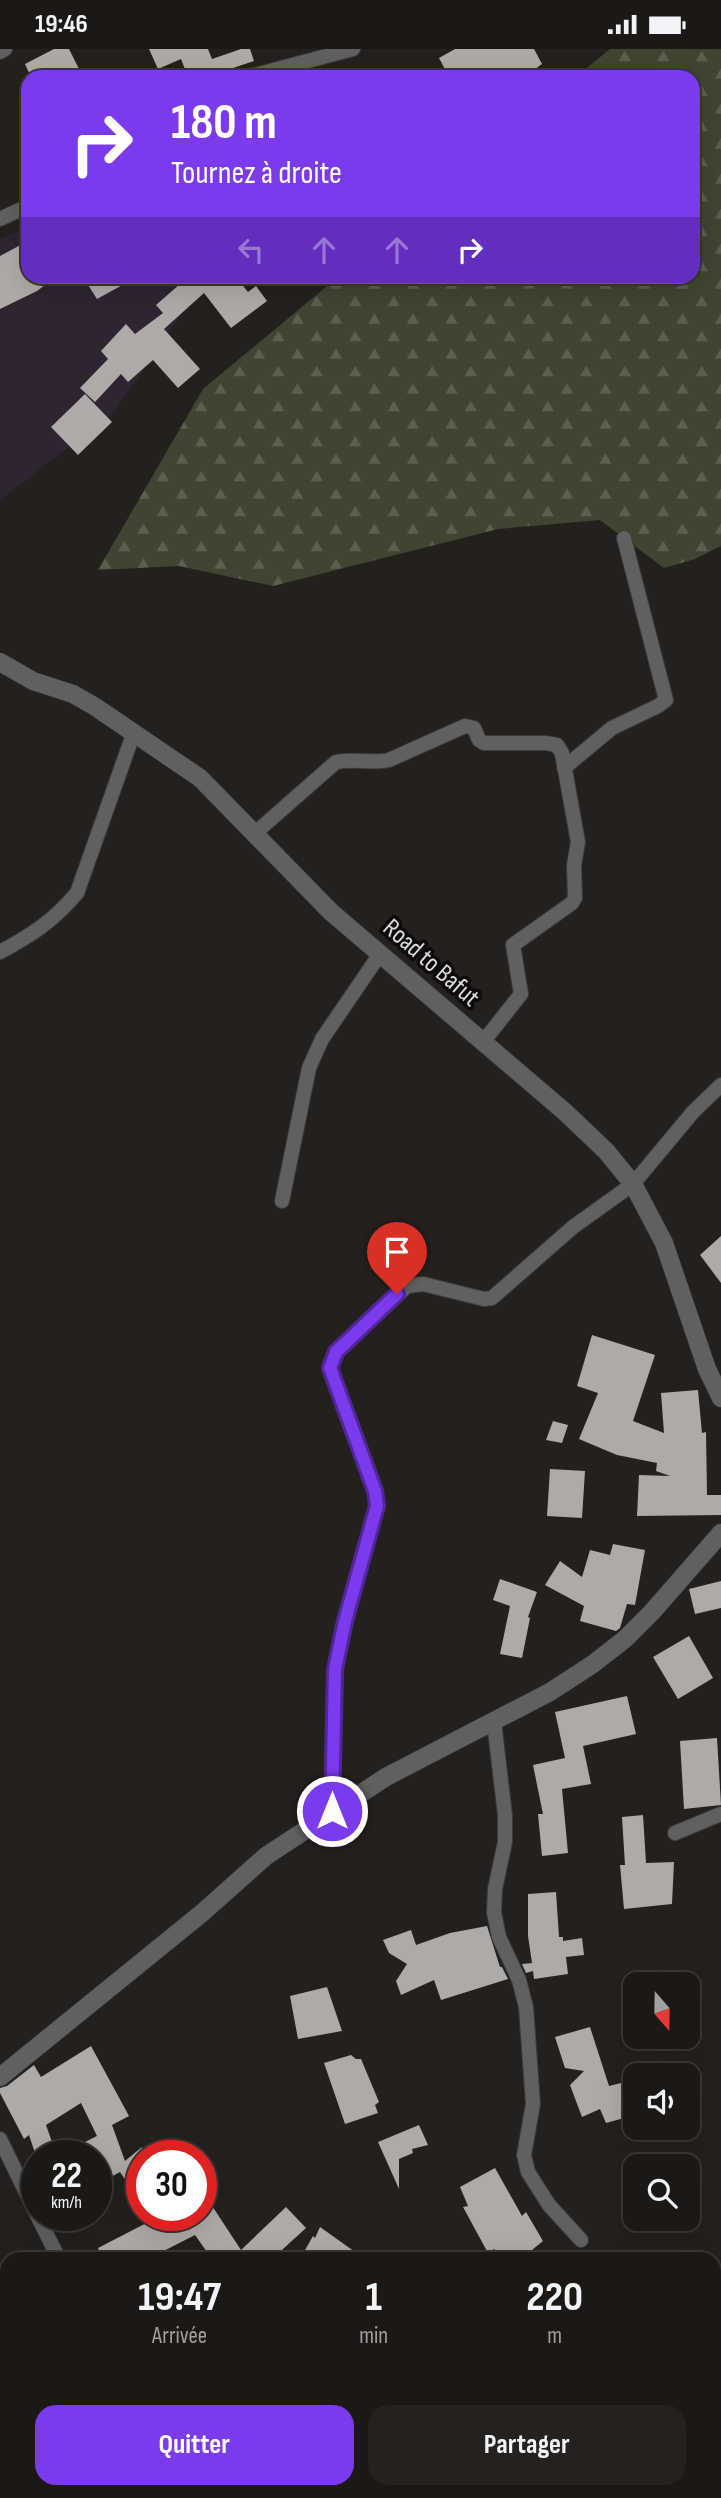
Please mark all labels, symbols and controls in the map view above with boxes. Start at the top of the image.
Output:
text: 19:46 [35,9,88,40]
text: 180 m [171,94,277,153]
icon: right [56,98,147,189]
text: Tournez à droite [171,154,342,193]
icon: left [232,231,270,269]
icon: ahead [305,231,343,269]
icon: ahead [378,231,416,269]
icon: right [451,231,489,269]
street label: Road to Bafut [376,913,486,1013]
pin [367,1222,427,1294]
icon: arrive [378,1233,416,1271]
position arrow [295,1774,369,1848]
north arrow [623,1972,700,2049]
map controls [623,1972,700,2231]
button: sound [623,2063,700,2140]
speed limit sign: 30 [126,2140,217,2231]
button: search [623,2154,700,2231]
text: 22 [51,2155,82,2198]
text: km/h [51,2192,82,2213]
text: 19:47 [138,2272,221,2323]
text: 1 [365,2272,382,2323]
text: 220 [526,2272,583,2323]
text: Arrivée [152,2322,207,2350]
text: min [359,2322,388,2350]
text: m [547,2322,562,2350]
button: Quitter [35,2405,354,2485]
button: Partager [368,2405,686,2485]

